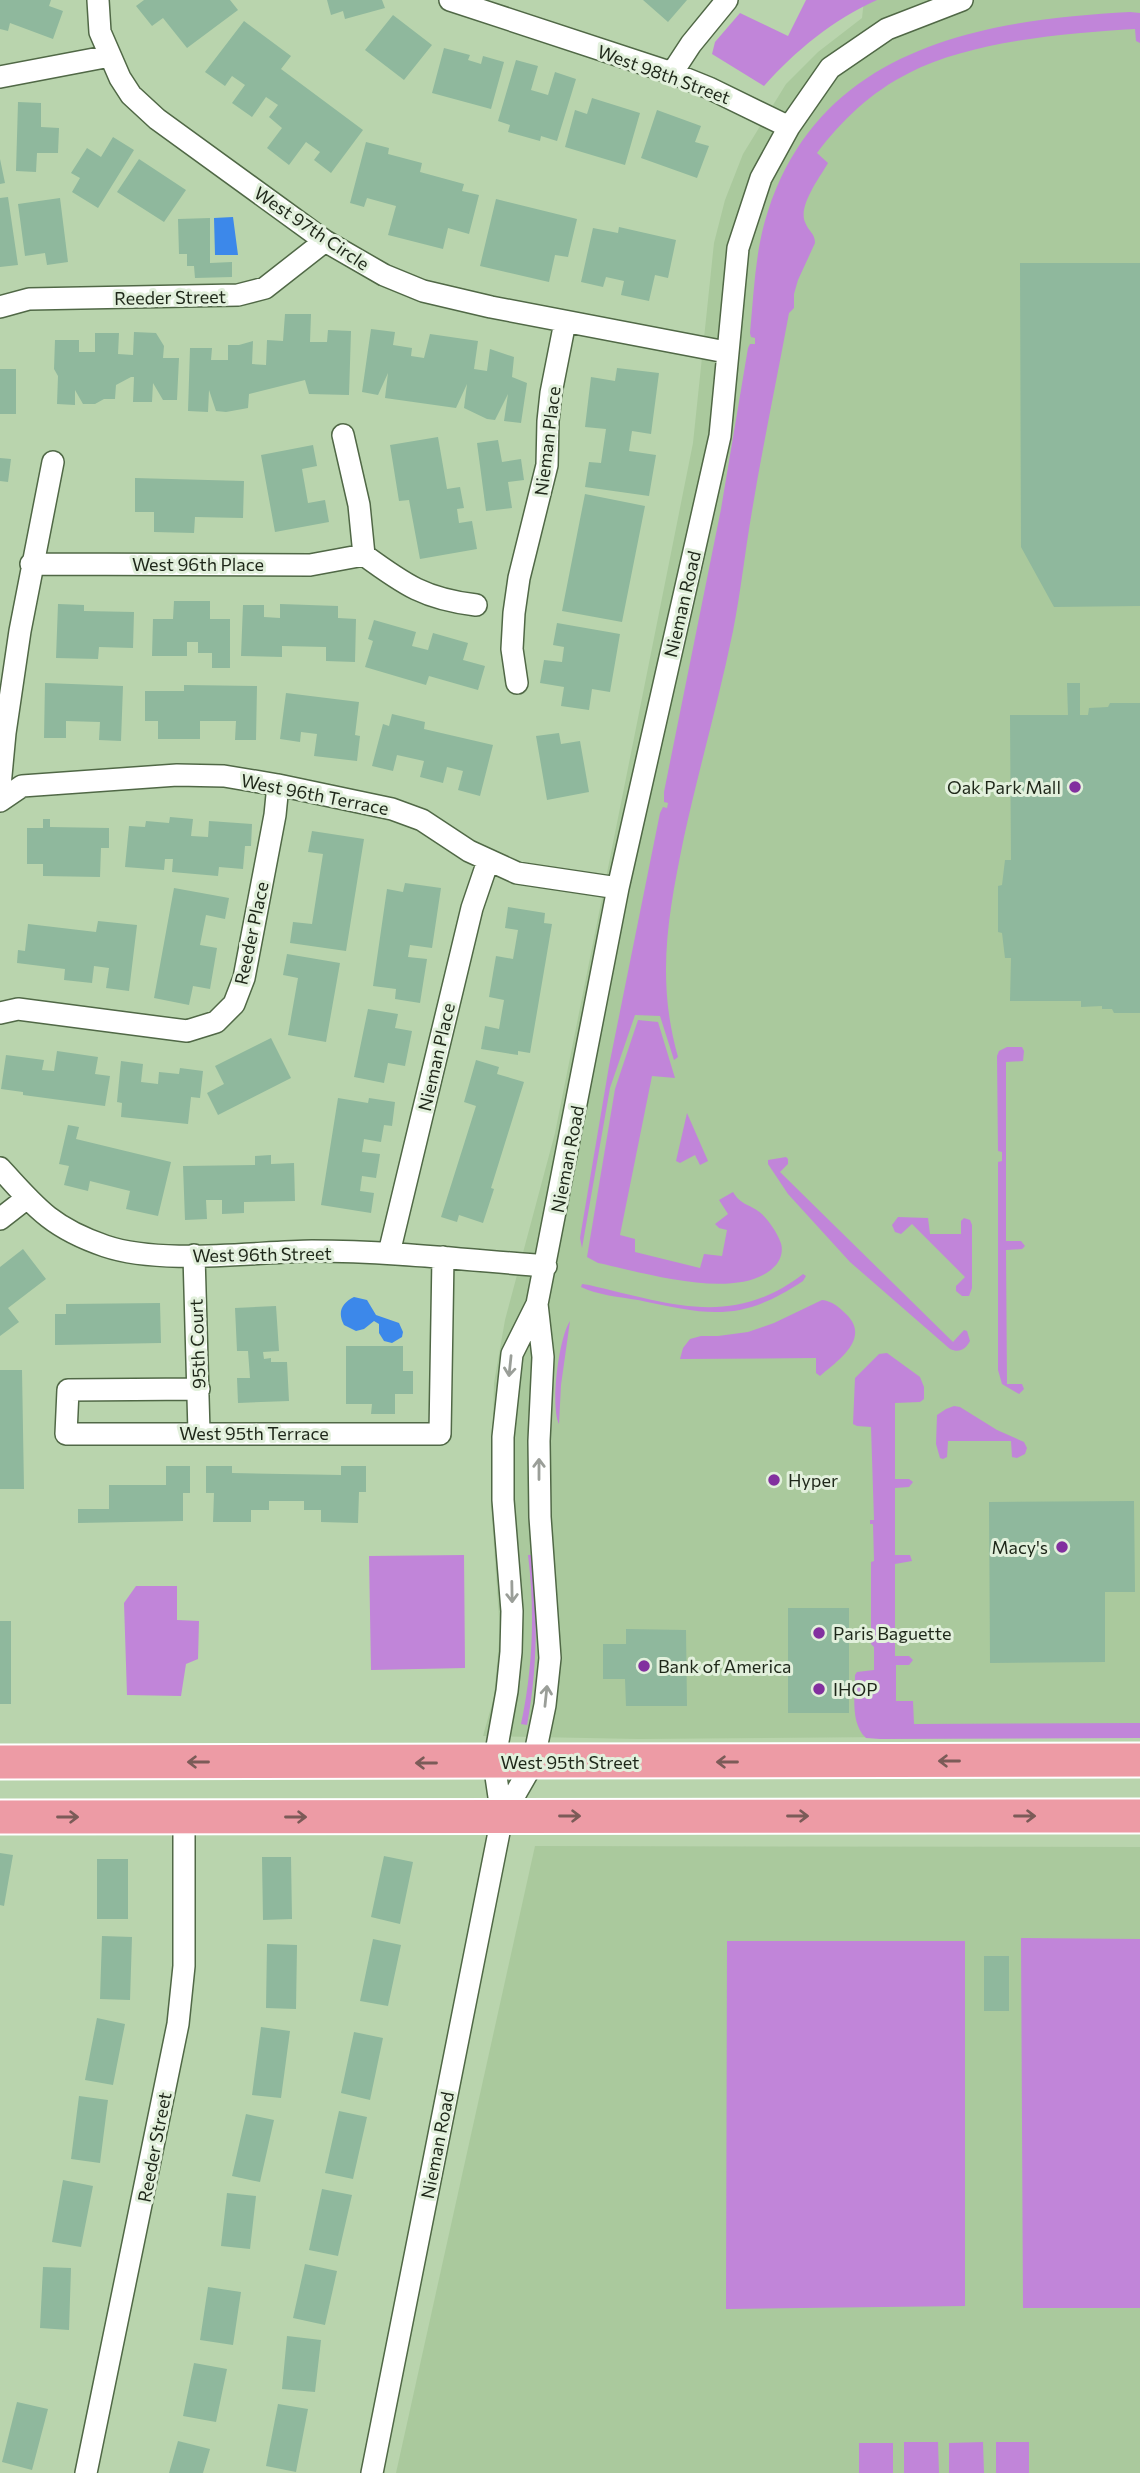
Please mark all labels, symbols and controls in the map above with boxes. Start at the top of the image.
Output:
street label: West 98th Street [595,40,733,108]
street label: West 97th Circle [250,181,374,275]
street label: Reeder Street [114,285,226,309]
street label: Nieman Place [529,385,565,497]
street label: Nieman Road [659,549,705,659]
street label: West 96th Place [132,553,264,575]
street label: West 96th Terrace [239,769,391,819]
place label: Oak Park Mall [947,776,1061,798]
marker: Oak Park Mall [1067,779,1083,795]
street label: Reeder Place [229,880,273,986]
street label: Nieman Place [413,1001,459,1113]
street label: Nieman Road [546,1104,588,1214]
street label: West 96th Street [192,1242,332,1266]
street label: 95th Court [184,1299,210,1389]
one-way arrow [504,1354,517,1376]
street label: West 95th Terrace [179,1422,329,1444]
one-way arrow [532,1458,546,1481]
place label: Hyper [788,1469,838,1491]
marker: Hyper [766,1472,782,1488]
place label: Macy's [991,1536,1048,1558]
marker: Macy's [1054,1539,1070,1555]
one-way arrow [505,1581,518,1604]
place label: Paris Baguette [833,1622,952,1644]
marker: Paris Baguette [811,1625,827,1641]
place label: Bank of America [658,1655,791,1677]
marker: Bank of America [636,1658,652,1674]
place label: IHOP [833,1678,878,1700]
marker: IHOP [811,1681,827,1697]
one-way arrow [540,1685,553,1708]
street label: West 95th Street [501,1751,639,1773]
one-way arrow [938,1754,961,1768]
one-way arrow [187,1755,210,1769]
one-way arrow [716,1755,739,1769]
one-way arrow [414,1756,437,1770]
one-way arrow [558,1809,581,1823]
one-way arrow [786,1809,809,1823]
one-way arrow [1013,1809,1036,1823]
one-way arrow [56,1810,79,1824]
one-way arrow [284,1810,307,1824]
street label: Reeder Street [133,2090,175,2204]
street label: Nieman Road [416,2090,458,2200]

